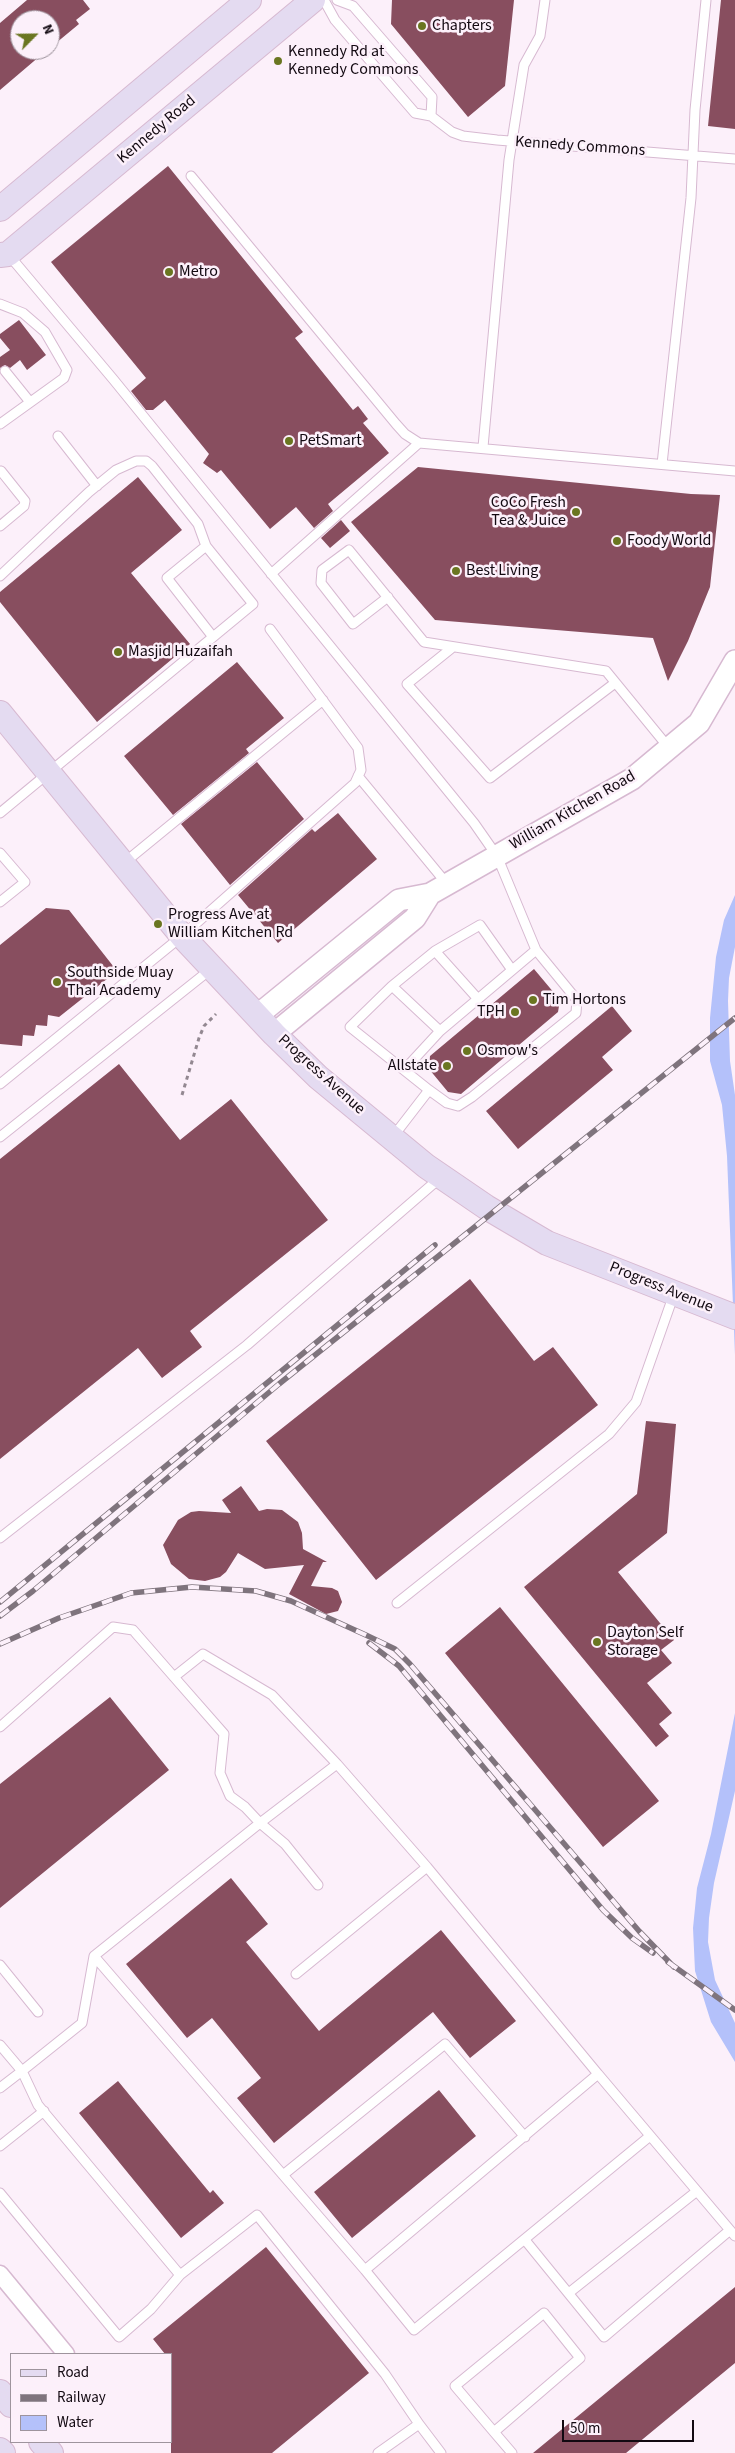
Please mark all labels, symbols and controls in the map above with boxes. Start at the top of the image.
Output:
north arrow [10,10,60,60]
place label: Chapters [432,16,492,36]
marker: Chapters [416,20,428,32]
text: N [37,21,59,38]
place label: Kennedy Rd at Kennedy Commons [288,42,419,80]
marker: Kennedy Rd at Kennedy Commons [272,55,284,67]
street label: Kennedy Road [114,92,200,168]
street label: Kennedy Commons [514,133,646,161]
place label: Metro [179,262,218,282]
marker: Metro [163,266,175,278]
place label: PetSmart [299,431,362,451]
marker: PetSmart [283,435,295,447]
place label: CoCo Fresh Tea & Juice [491,493,566,531]
marker: CoCo Fresh Tea & Juice [570,506,582,518]
place label: Foody World [627,531,711,551]
marker: Foody World [611,535,623,547]
place label: Best Living [466,561,538,581]
marker: Best Living [450,565,462,577]
place label: Masjid Huzaifah [128,642,233,662]
marker: Masjid Huzaifah [112,646,124,658]
street label: William Kitchen Road [507,767,639,855]
place label: Progress Ave at William Kitchen Rd [168,905,293,943]
marker: Progress Ave at William Kitchen Rd [152,918,164,930]
place label: Southside Muay Thai Academy [67,963,174,1001]
marker: Southside Muay Thai Academy [51,976,63,988]
place label: Tim Hortons [543,990,626,1010]
marker: Tim Hortons [527,994,539,1006]
place label: TPH [477,1002,505,1022]
marker: TPH [509,1006,521,1018]
street label: Progress Avenue [274,1031,368,1119]
place label: Osmow's [477,1041,538,1061]
marker: Osmow's [461,1045,473,1057]
place label: Allstate [388,1056,437,1076]
marker: Allstate [441,1060,453,1072]
street label: Progress Avenue [606,1258,716,1318]
place label: Dayton Self Storage [607,1623,683,1661]
marker: Dayton Self Storage [591,1636,603,1648]
legend [10,2353,172,2443]
text: Road [57,2362,89,2383]
text: Railway [57,2387,106,2408]
scale bar [565,2410,698,2442]
text: Water [57,2412,93,2433]
text: 50 m [570,2418,600,2439]

